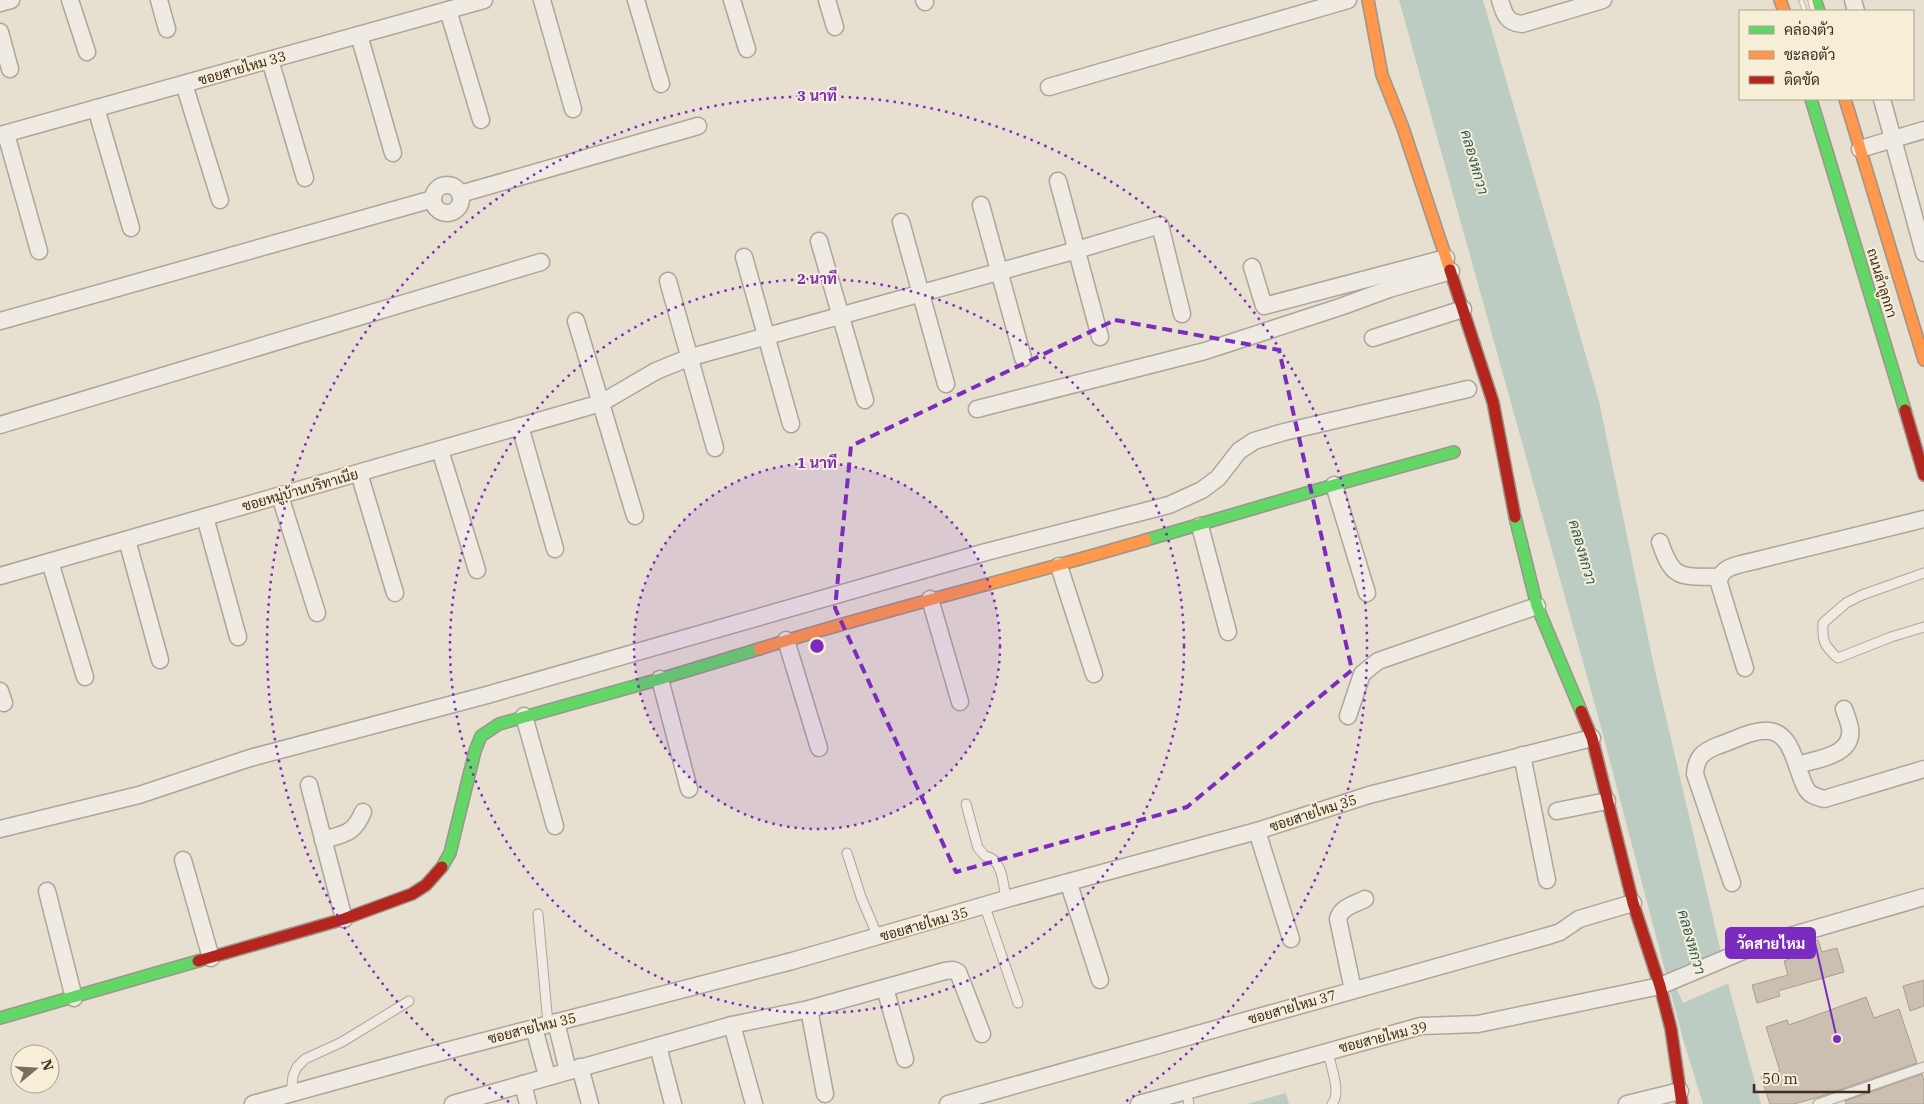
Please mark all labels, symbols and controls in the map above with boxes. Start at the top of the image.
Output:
legend [1739,10,1914,100]
text: คล่องตัว [1784,20,1834,39]
text: ชะลอตัว [1784,45,1835,64]
street label: ซอยสายไหม 33 [196,47,288,89]
text: ติดขัด [1784,70,1820,89]
text: 3 นาที [797,86,837,105]
water label: คลองหกวา [1457,127,1493,197]
street label: ถนนลำลูกกา [1862,246,1901,320]
text: 2 นาที [797,269,837,288]
text: 1 นาที [797,453,837,472]
street label: ซอยหมู่บ้านบริทาเนีย [240,465,361,516]
water label: คลองหกวา [1565,517,1601,587]
centre of rings [808,637,826,655]
street label: ซอยสายไหม 35 [1267,790,1359,836]
street label: ซอยสายไหม 35 [878,903,970,945]
water label: คลองหกวา [1674,907,1710,977]
callout: วัดสายไหม [1726,928,1815,958]
text: วัดสายไหม [1737,934,1805,953]
street label: ซอยสายไหม 37 [1246,986,1338,1028]
street label: ซอยสายไหม 35 [486,1008,578,1048]
street label: ซอยสายไหม 39 [1337,1017,1429,1057]
north arrow [10,1044,60,1094]
text: N [37,1057,58,1073]
scale bar [1754,1062,1869,1094]
text: 50 m [1762,1069,1798,1088]

